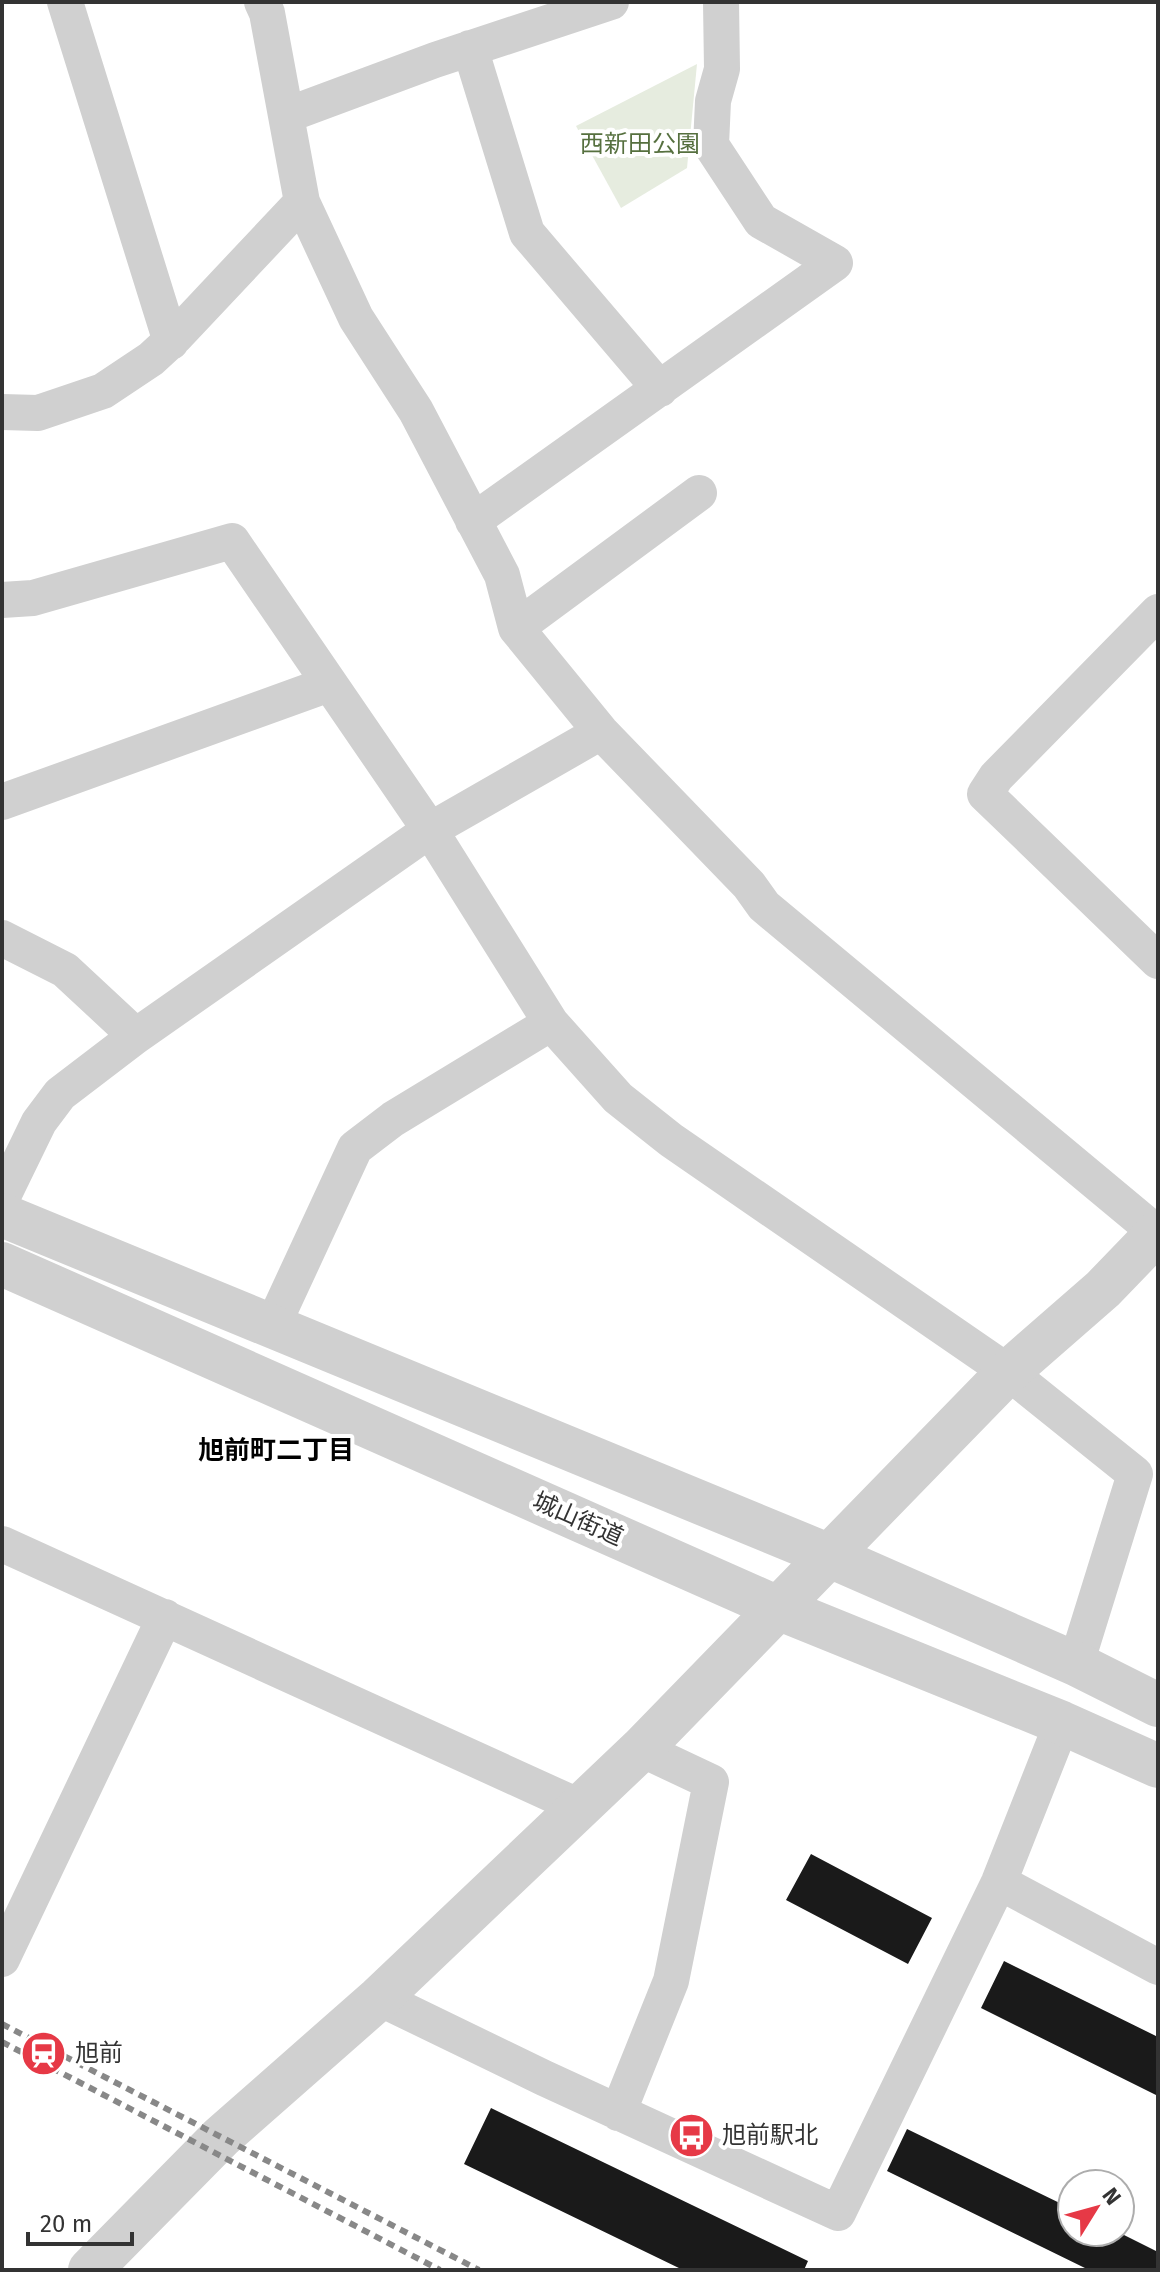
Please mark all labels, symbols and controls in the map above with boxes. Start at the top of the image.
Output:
park label: 西新田公園 [580,130,700,158]
district label: 旭前町二丁目 [198,1435,354,1466]
street label: 城山街道 [528,1487,628,1551]
station icon: 旭前 [20,2029,68,2077]
place label: 旭前 [75,2039,123,2067]
bus stop icon: 旭前駅北 [667,2111,715,2159]
place label: 旭前駅北 [722,2121,818,2149]
north arrow [1056,2168,1136,2248]
text: N [1096,2182,1127,2210]
scale bar [28,2196,132,2246]
text: 20 m [40,2210,92,2238]

